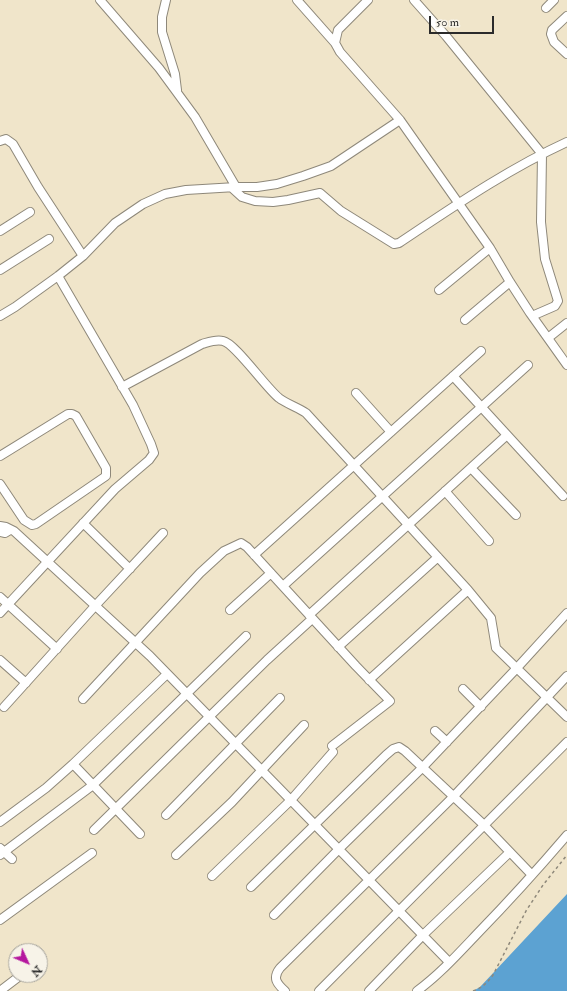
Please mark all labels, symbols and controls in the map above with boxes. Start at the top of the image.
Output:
scale bar [431,8,496,34]
text: 50 m [436,15,459,30]
north arrow [8,943,48,983]
text: N [28,963,44,979]

